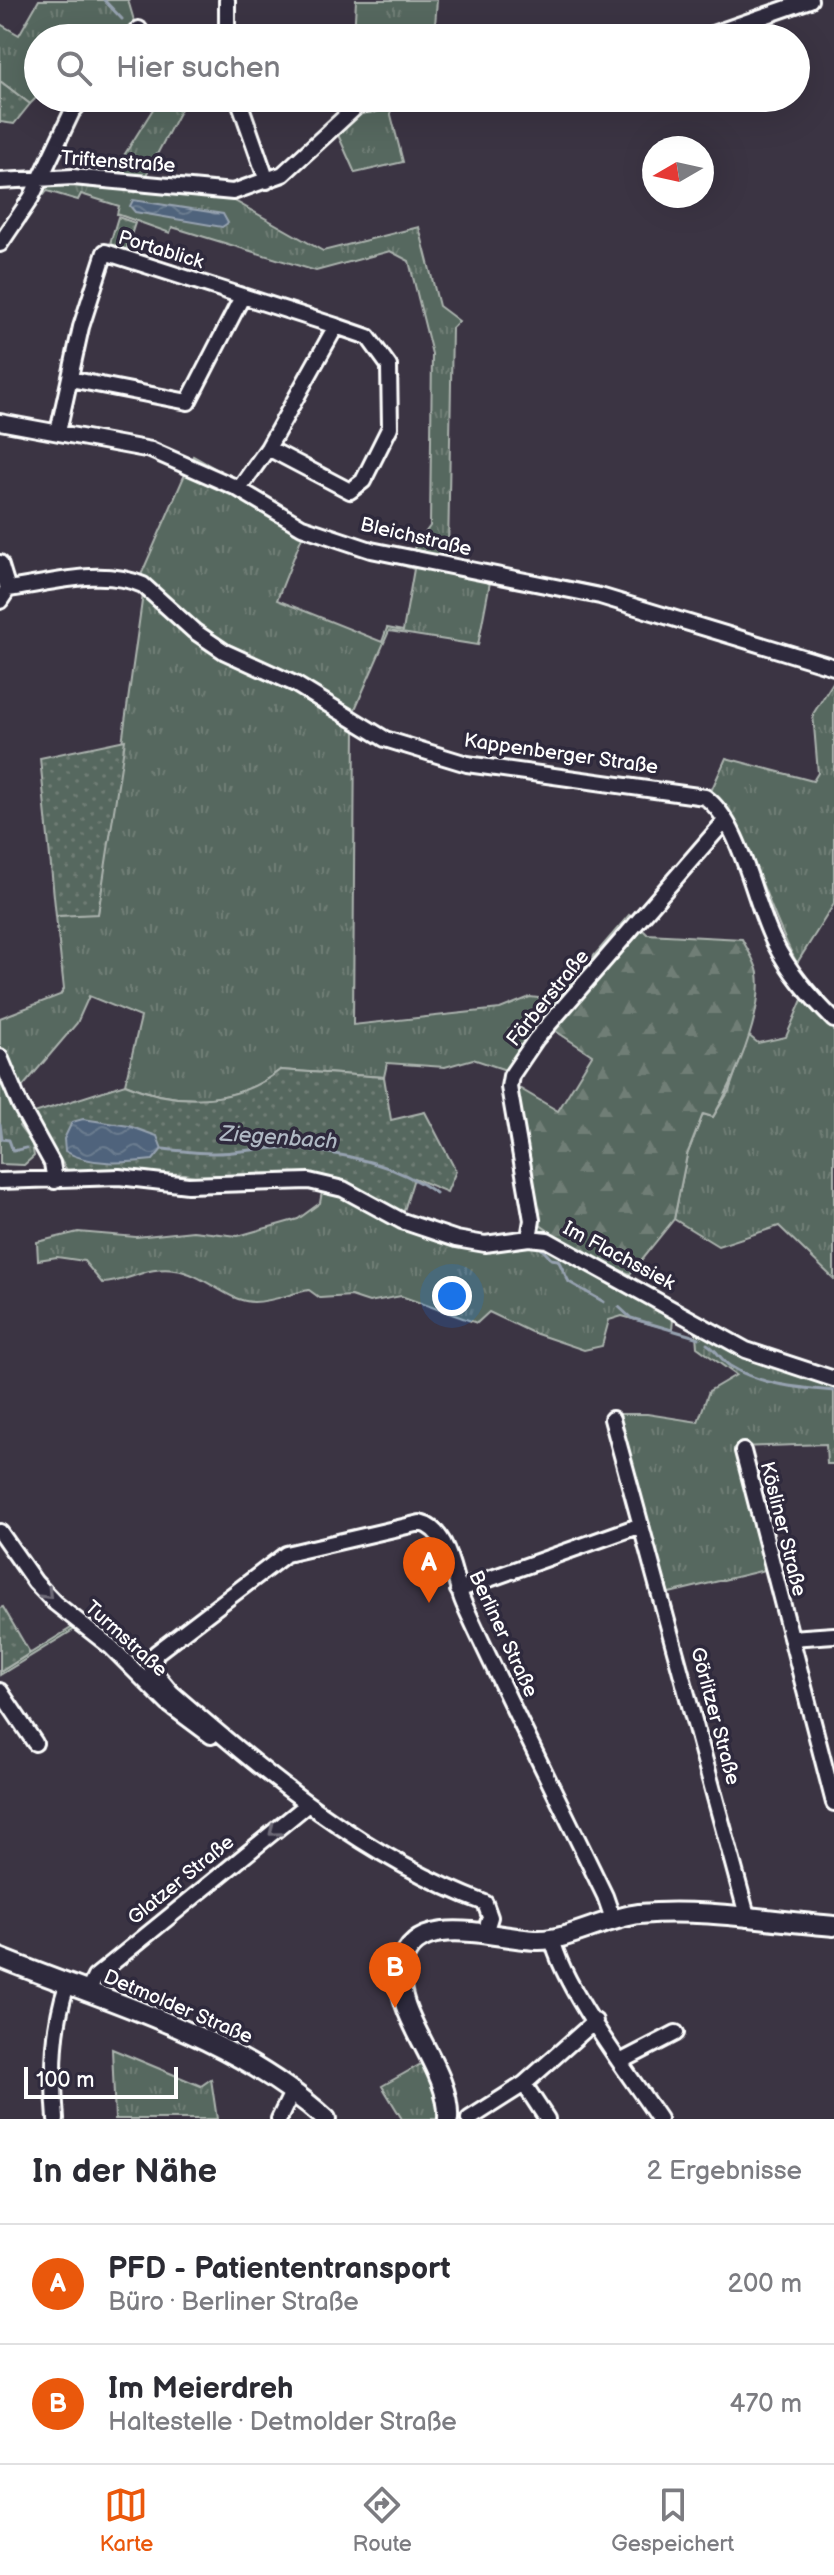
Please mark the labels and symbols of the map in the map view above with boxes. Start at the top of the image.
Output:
north arrow [642,136,714,208]
street label: Triftenstraße [60,146,176,178]
street label: Portablick [115,226,207,274]
street label: Bleichstraße [358,513,474,561]
street label: Kappenberger Straße [463,729,660,780]
street label: Färberstraße [502,945,594,1051]
water label: Ziegenbach [219,1120,338,1156]
street label: Im Flachssiek [559,1216,679,1296]
your location [432,1276,472,1316]
street label: Kösliner Straße [755,1459,811,1599]
pin: A [403,1537,455,1603]
street label: Berliner Straße [463,1567,543,1701]
one-way arrow [38,1585,52,1599]
street label: Turmstraße [80,1596,172,1682]
street label: Görlitzer Straße [685,1645,745,1788]
one-way arrow [269,1821,283,1836]
street label: Glatzer Straße [123,1830,239,1930]
pin: B [369,1942,421,2008]
street label: Detmolder Straße [100,1965,256,2049]
scale bar [24,2063,178,2099]

